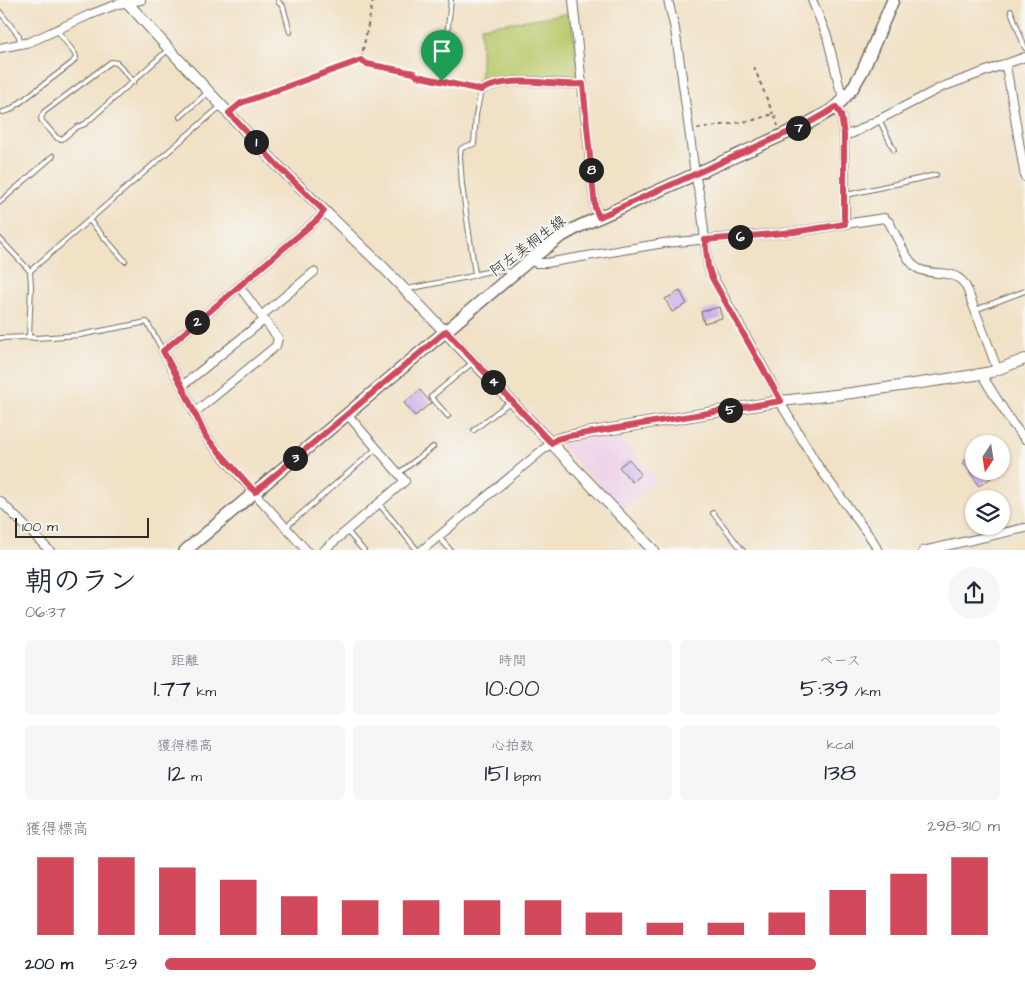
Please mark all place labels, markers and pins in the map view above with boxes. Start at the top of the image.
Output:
pin [421,30,463,81]
pin: 7 [786,116,810,140]
pin: 1 [244,130,268,154]
pin: 8 [578,158,604,182]
pin: 6 [728,224,752,250]
pin: 2 [184,310,210,334]
pin: 4 [480,370,506,394]
pin: 5 [718,398,742,422]
pin: 3 [282,446,308,470]

